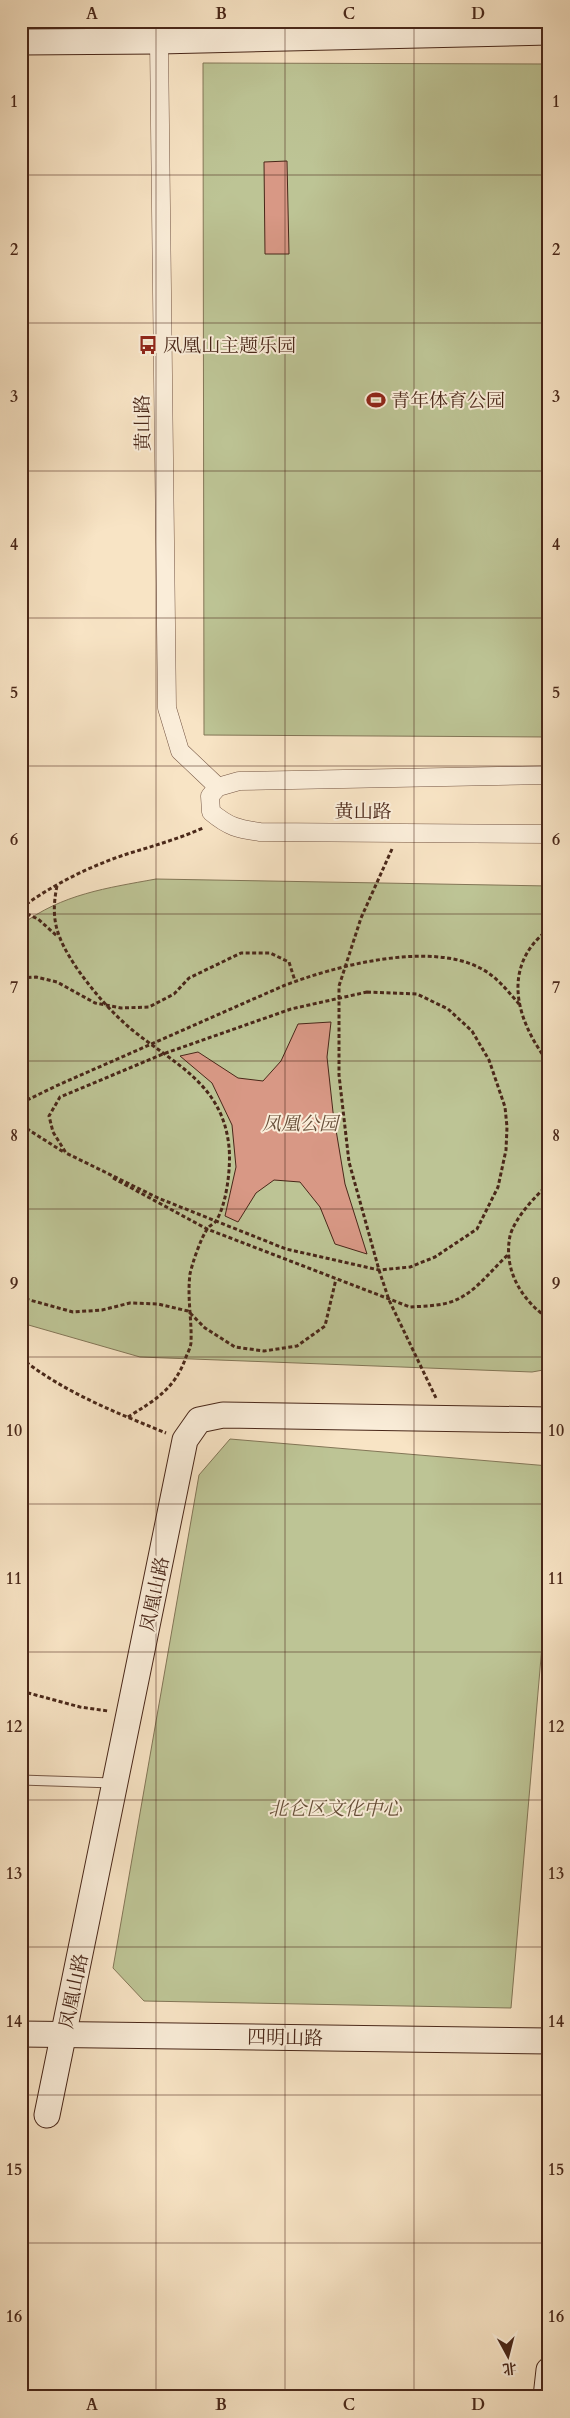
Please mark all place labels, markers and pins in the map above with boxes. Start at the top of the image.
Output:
place label: 凤凰山主题乐园 [163,333,296,359]
bus stop icon: 凤凰山主题乐园 [137,334,159,356]
place label: 青年体育公园 [391,388,505,414]
sports icon: 青年体育公园 [365,389,387,411]

